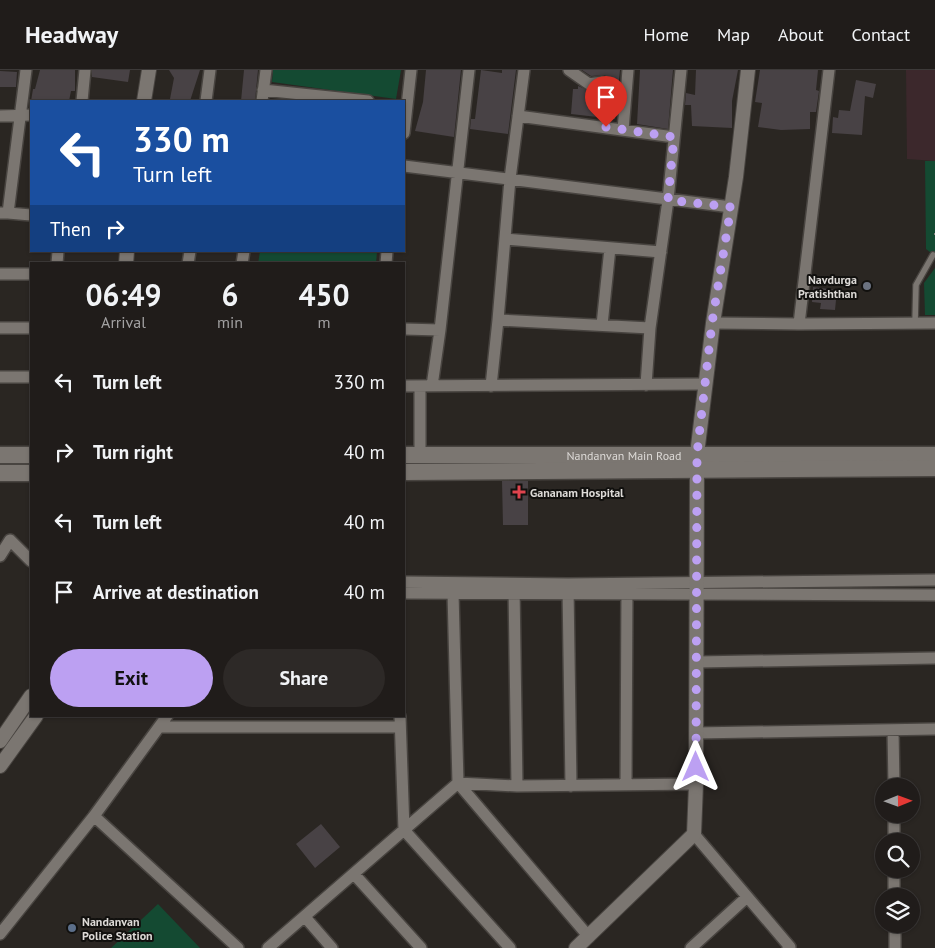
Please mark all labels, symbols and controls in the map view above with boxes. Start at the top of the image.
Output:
text: Headway [25,19,118,50]
text: Home [643,23,689,46]
text: Map [717,23,750,46]
text: About [778,23,824,46]
text: Contact [852,23,910,46]
pin [585,76,627,127]
icon: arrive [592,83,620,111]
text: 330 m [133,116,230,162]
icon: left [50,120,115,185]
text: Turn left [133,160,212,188]
icon: right [101,215,129,243]
text: Then [50,217,91,241]
place label: Navdurga Pratishthan [798,272,857,301]
text: 06:49 [85,275,162,314]
text: 6 [222,275,239,314]
text: 450 [298,275,350,314]
marker: Navdurga Pratishthan [861,280,873,292]
text: Arrival [101,312,146,332]
text: min [217,312,243,332]
text: m [318,312,331,332]
icon: left [50,368,78,396]
text: Turn left [93,370,162,394]
text: 330 m [333,370,385,394]
icon: right [50,438,78,466]
text: Turn right [93,440,173,464]
text: 40 m [344,440,385,464]
street label: Nandanvan Main Road [566,448,682,463]
marker: Gananam Hospital [512,485,526,499]
place label: Gananam Hospital [530,485,624,500]
icon: left [50,508,78,536]
text: Turn left [93,510,162,534]
text: 40 m [344,510,385,534]
icon: arrive [50,578,78,606]
text: Arrive at destination [93,580,259,604]
text: 40 m [344,580,385,604]
button: Exit [50,649,213,707]
button: Share [223,649,385,707]
position arrow [669,740,721,792]
north arrow [875,778,920,822]
map controls [875,778,920,933]
button: search [875,833,920,878]
button: layers [875,888,920,933]
place label: Nandanvan Police Station [82,914,153,943]
marker: Nandanvan Police Station [66,922,78,934]

